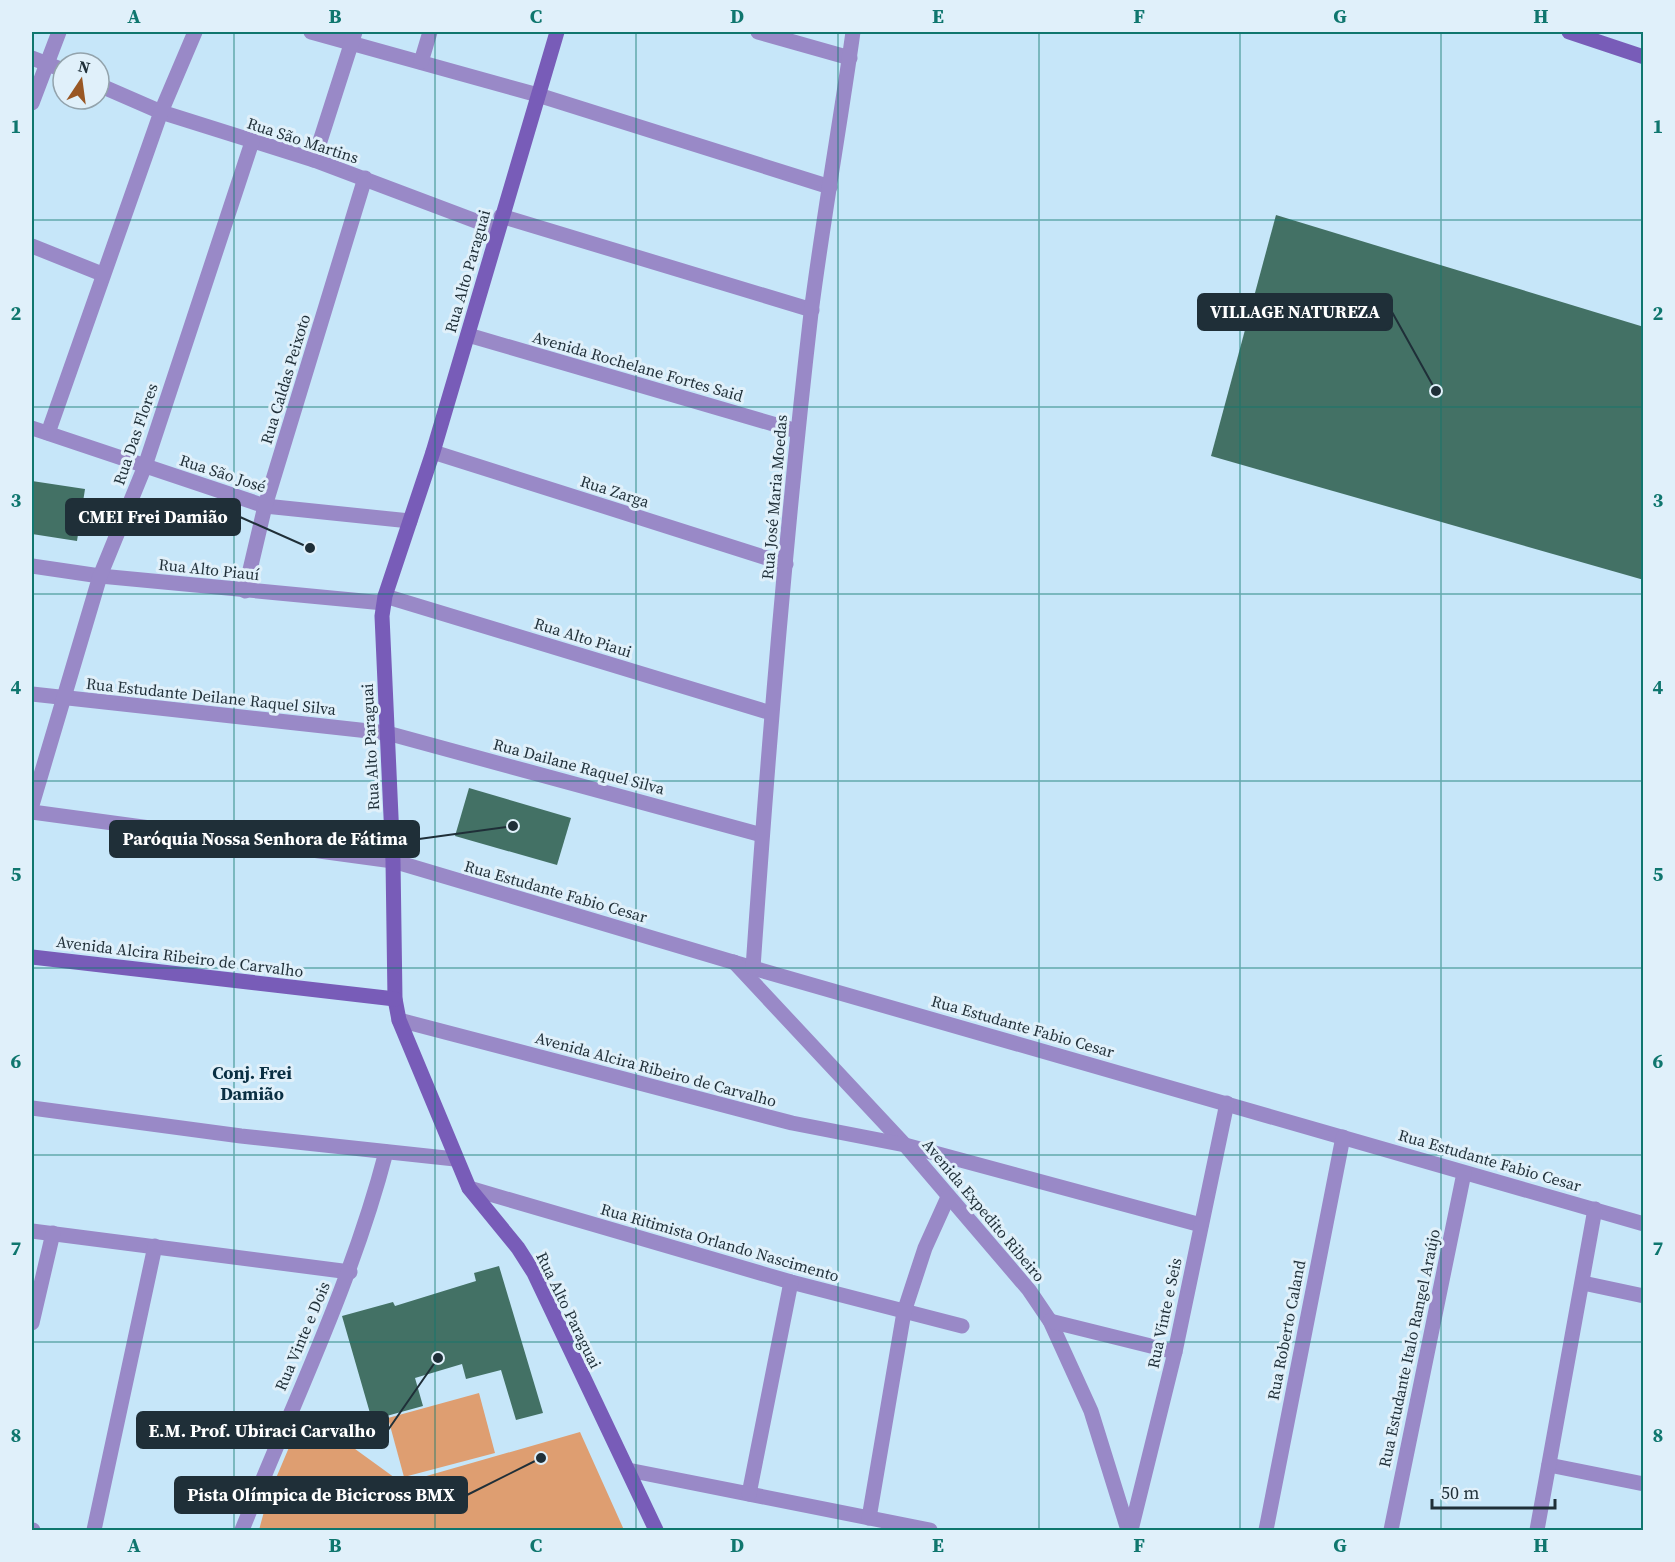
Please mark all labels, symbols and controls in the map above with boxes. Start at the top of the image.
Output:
text: A [127,2,141,30]
text: B [328,2,342,30]
text: C [530,2,542,30]
text: D [730,2,744,30]
text: E [932,2,944,30]
text: F [1133,2,1145,30]
text: G [1333,2,1347,30]
text: H [1533,2,1549,30]
north arrow [51,51,111,111]
text: N [76,54,93,78]
text: 1 [11,112,21,140]
street label: Rua São Martins [244,112,362,168]
text: 1 [1653,112,1663,140]
street label: Rua Alto Paraguai [439,207,495,335]
callout: VILLAGE NATUREZA [1198,294,1392,330]
text: 2 [11,299,22,327]
text: VILLAGE NATUREZA [1210,299,1380,324]
text: 2 [1653,299,1664,327]
street label: Rua Caldas Peixoto [255,311,315,447]
street label: Avenida Rochelane Fortes Said [530,325,746,407]
street label: Rua Das Flores [107,380,163,488]
street label: Rua José Maria Moedas [756,414,792,580]
street label: Rua São José [177,449,269,497]
street label: Rua Zarga [578,470,653,513]
text: 3 [11,486,22,514]
text: 3 [1653,486,1664,514]
callout: CMEI Frei Damião [66,499,240,535]
text: CMEI Frei Damião [78,504,228,529]
street label: Rua Alto Piauí [158,553,261,585]
street label: Rua Alto Piaui [531,612,635,662]
street label: Rua Estudante Deilane Raquel Silva [85,672,338,720]
text: 4 [11,673,22,701]
text: 4 [1653,673,1664,701]
street label: Rua Alto Paraguai [356,683,384,811]
street label: Rua Dailane Raquel Silva [491,733,668,800]
callout: Paróquia Nossa Senhora de Fátima [110,821,419,857]
text: Paróquia Nossa Senhora de Fátima [123,826,408,851]
street label: Rua Estudante Fabio Cesar [462,854,650,928]
text: 5 [11,860,22,888]
text: 5 [1653,860,1664,888]
street label: Avenida Alcira Ribeiro de Carvalho [55,930,305,982]
street label: Rua Estudante Fabio Cesar [929,989,1117,1063]
street label: Avenida Alcira Ribeiro de Carvalho [533,1026,779,1112]
text: 6 [11,1047,22,1075]
text: 6 [1653,1047,1664,1075]
district label: Conj. Frei Damião [212,1060,292,1106]
street label: Rua Estudante Fabio Cesar [1396,1123,1584,1197]
street label: Avenida Expedito Ribeiro [918,1134,1051,1286]
street label: Rua Ritimista Orlando Nascimento [598,1197,842,1287]
street label: Rua Estudante Italo Rangel Araújo [1373,1227,1445,1469]
text: 7 [11,1234,22,1262]
text: 7 [1653,1234,1664,1262]
street label: Rua Alto Paraguai [531,1248,607,1372]
street label: Rua Vinte e Seis [1142,1256,1186,1370]
street label: Rua Roberto Caland [1262,1258,1310,1402]
street label: Rua Vinte e Dois [269,1278,335,1394]
callout: E.M. Prof. Ubiraci Carvalho [137,1412,388,1448]
text: E.M. Prof. Ubiraci Carvalho [148,1418,376,1443]
text: 8 [11,1421,21,1449]
text: 8 [1653,1421,1663,1449]
scale bar [1432,1472,1555,1510]
callout: Pista Olímpica de Bicicross BMX [175,1477,467,1513]
text: 50 m [1441,1480,1479,1505]
text: Pista Olímpica de Bicicross BMX [187,1482,455,1507]
text: A [127,1531,141,1559]
text: B [328,1531,342,1559]
text: C [530,1531,542,1559]
text: D [730,1531,744,1559]
text: E [932,1531,944,1559]
text: F [1133,1531,1145,1559]
text: G [1333,1531,1347,1559]
text: H [1533,1531,1549,1559]

